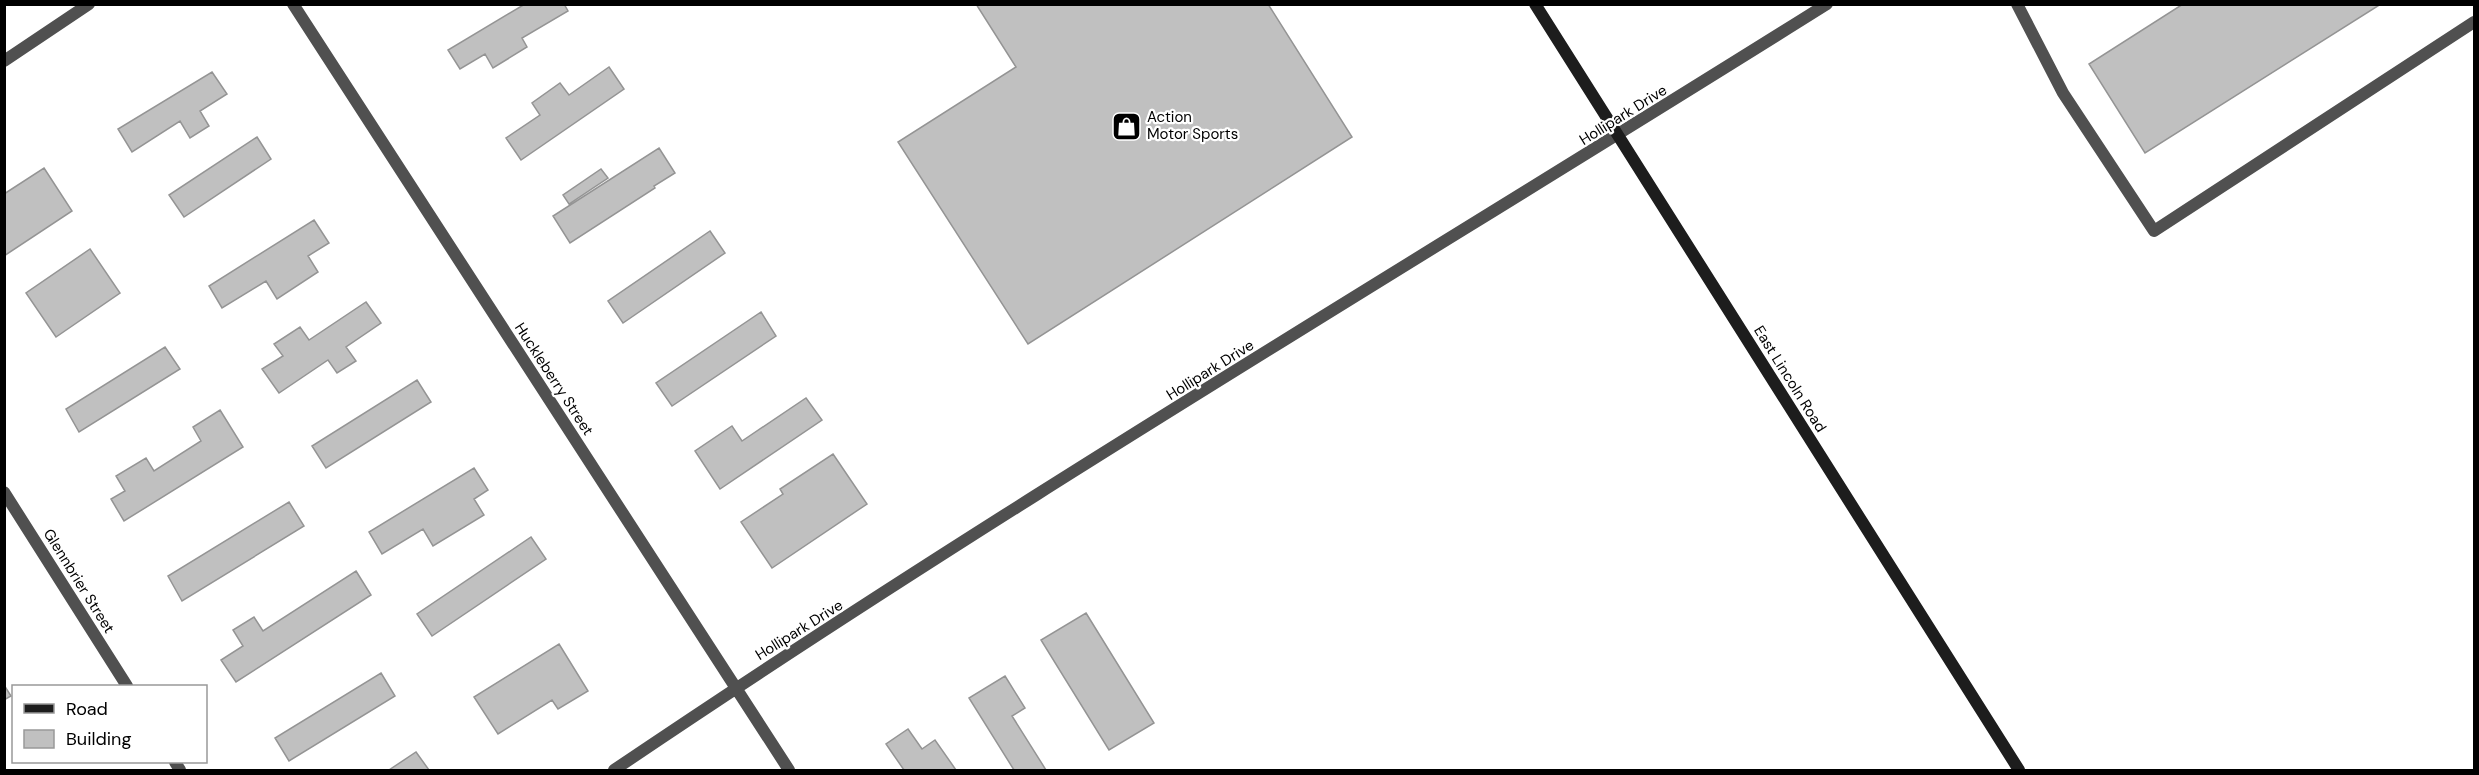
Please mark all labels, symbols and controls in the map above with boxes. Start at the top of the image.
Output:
street label: Hollipark Drive [1575,80,1671,150]
place label: Action Motor Sports [1147,107,1238,144]
shop icon: Action Motor Sports [1110,110,1142,142]
street label: Huckleberry Street [510,319,598,439]
street label: East Lincoln Road [1749,322,1831,436]
street label: Hollipark Drive [1162,335,1258,405]
street label: Glennbrier Street [39,525,119,637]
street label: Hollipark Drive [751,595,847,665]
legend [12,685,207,763]
text: Road [66,697,108,721]
text: Building [66,727,131,751]

